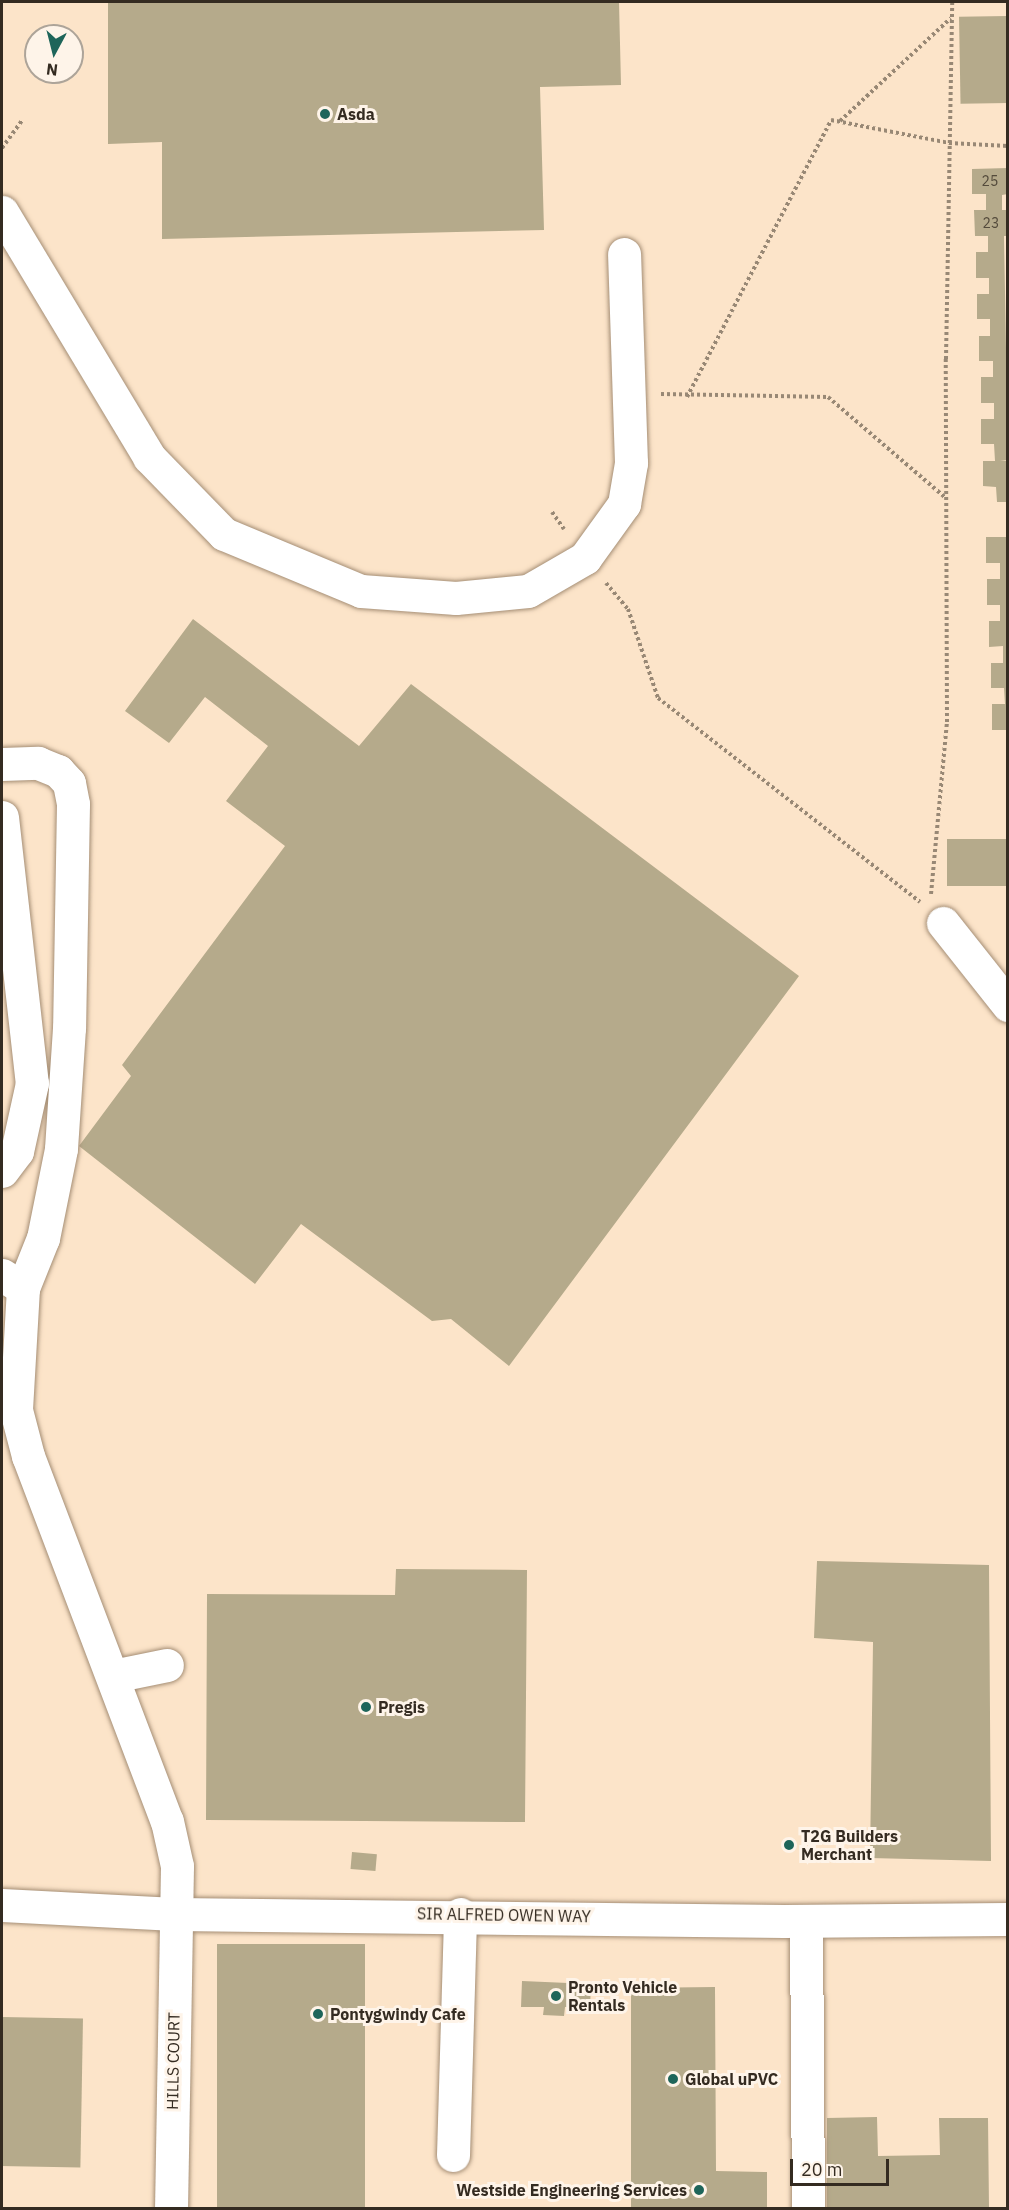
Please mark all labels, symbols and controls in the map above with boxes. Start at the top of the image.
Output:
north arrow [24,24,84,84]
text: N [45,59,59,81]
place label: Asda [337,104,375,124]
marker: Asda [318,107,332,121]
house number: 25 [982,173,998,189]
house number: 23 [983,215,999,231]
place label: Pregis [378,1697,425,1717]
marker: Pregis [359,1700,373,1714]
place label: T2G Builders Merchant [801,1826,898,1864]
marker: T2G Builders Merchant [782,1838,796,1852]
street label: SIR ALFRED OWEN WAY [417,1904,591,1926]
place label: Pronto Vehicle Rentals [568,1977,677,2015]
marker: Pronto Vehicle Rentals [549,1989,563,2003]
place label: Pontygwindy Cafe [330,2004,466,2024]
marker: Pontygwindy Cafe [311,2007,325,2021]
street label: HILLS COURT [163,2012,183,2110]
place label: Global uPVC [685,2069,778,2089]
marker: Global uPVC [666,2072,680,2086]
scale bar [793,2147,892,2185]
text: 20 m [801,2158,843,2181]
place label: Westside Engineering Services [456,2180,687,2200]
marker: Westside Engineering Services [692,2183,706,2197]

